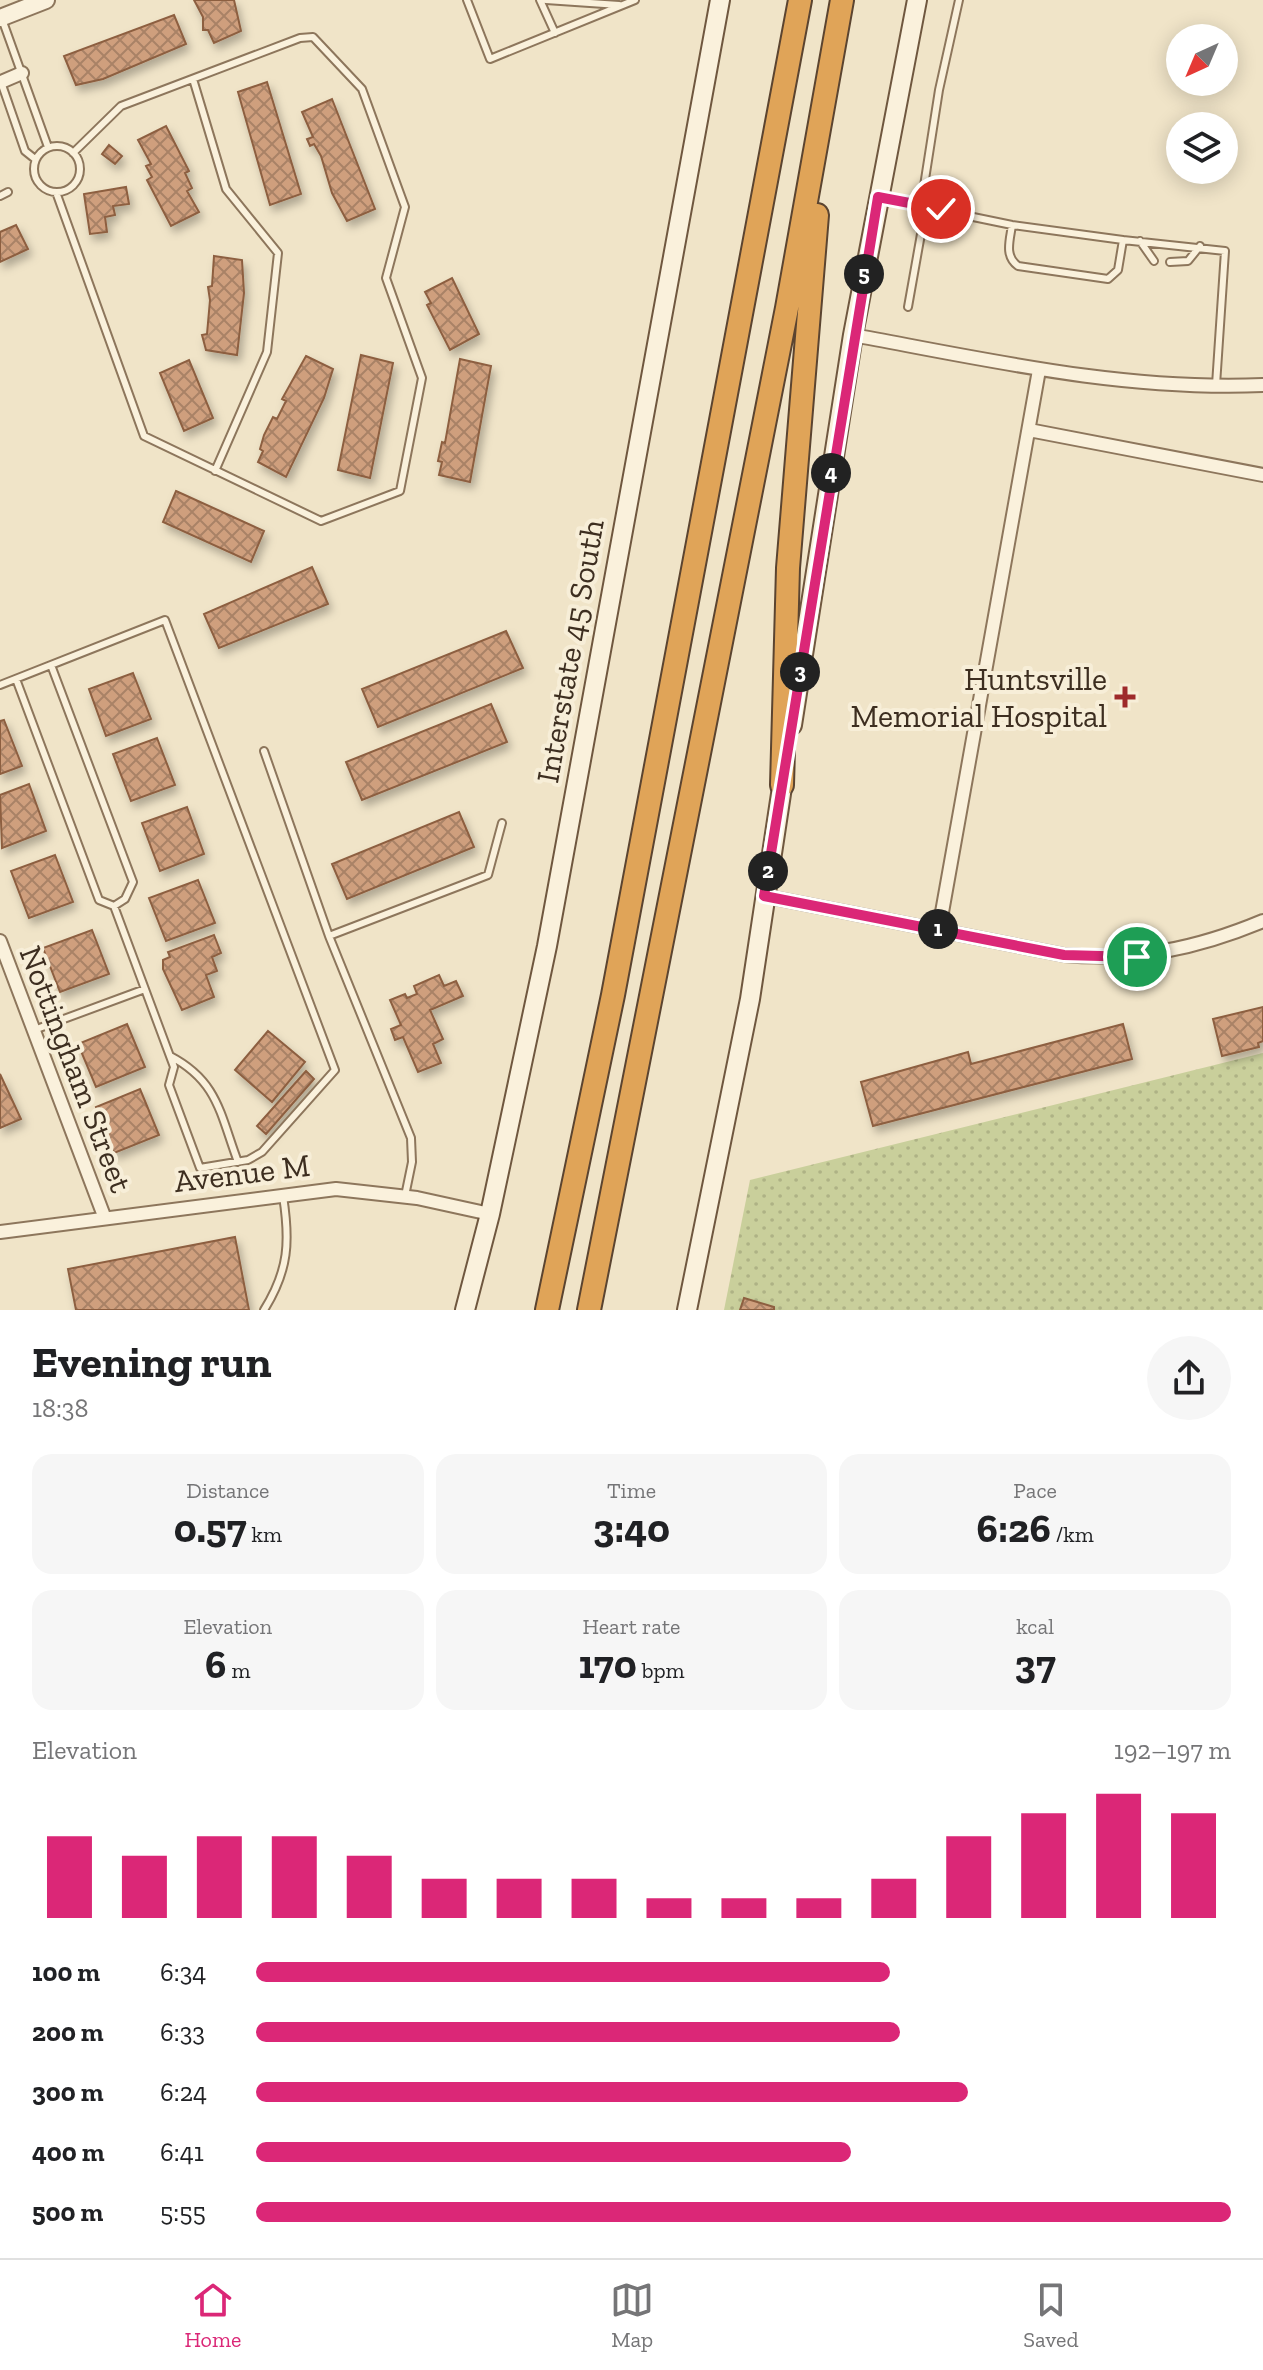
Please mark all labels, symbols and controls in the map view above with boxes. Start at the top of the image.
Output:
north arrow [1166,24,1238,96]
map controls [1166,24,1238,184]
button: layers [1166,112,1238,184]
pin [907,175,975,243]
icon: check [919,187,963,231]
pin: 5 [844,254,884,294]
text: 5 [858,260,870,287]
pin: 4 [811,453,851,493]
text: 4 [825,459,837,486]
street label: Interstate 45 South [528,516,612,786]
pin: 3 [780,652,820,692]
text: 3 [794,658,806,685]
place label: Huntsville Memorial Hospital [851,660,1107,735]
marker: Huntsville Memorial Hospital [1114,686,1136,708]
pin: 2 [748,851,788,891]
text: 2 [762,857,774,884]
pin: 1 [918,909,958,949]
text: 1 [934,915,942,942]
pin [1103,923,1171,991]
icon: arrive [1115,935,1159,979]
street label: Nottingham Street [12,941,140,1198]
street label: Avenue M [172,1146,312,1200]
text: Evening run [32,1335,272,1388]
button: share [1147,1336,1231,1420]
text: 18:38 [32,1392,89,1424]
text: Distance [186,1477,269,1504]
text: Time [607,1477,656,1504]
text: Pace [1013,1477,1057,1504]
text: 0.57 [174,1504,247,1552]
text: 3:40 [593,1504,670,1552]
text: 6:26 [977,1504,1051,1552]
text: km [247,1521,282,1548]
text: /km [1051,1521,1094,1548]
text: Elevation [183,1613,272,1640]
text: Heart rate [583,1613,680,1640]
text: kcal [1016,1613,1054,1640]
text: 6 [205,1640,227,1688]
text: 170 [578,1640,637,1688]
text: 37 [1015,1640,1056,1688]
text: m [227,1657,251,1684]
text: bpm [637,1657,685,1684]
text: Elevation [32,1734,137,1766]
text: 192–197 m [1114,1734,1231,1766]
text: 100 m [32,1956,100,1988]
text: 6:34 [160,1956,206,1988]
text: 200 m [32,2016,104,2048]
text: 6:33 [160,2016,205,2048]
text: 300 m [32,2076,103,2108]
text: 6:24 [160,2076,207,2108]
text: 400 m [32,2136,104,2168]
text: 6:41 [160,2136,204,2168]
text: 500 m [32,2196,103,2228]
text: 5:55 [160,2196,206,2228]
tab: Home [185,2278,241,2353]
tab: Map [610,2278,654,2353]
tab: Saved [1023,2278,1078,2353]

